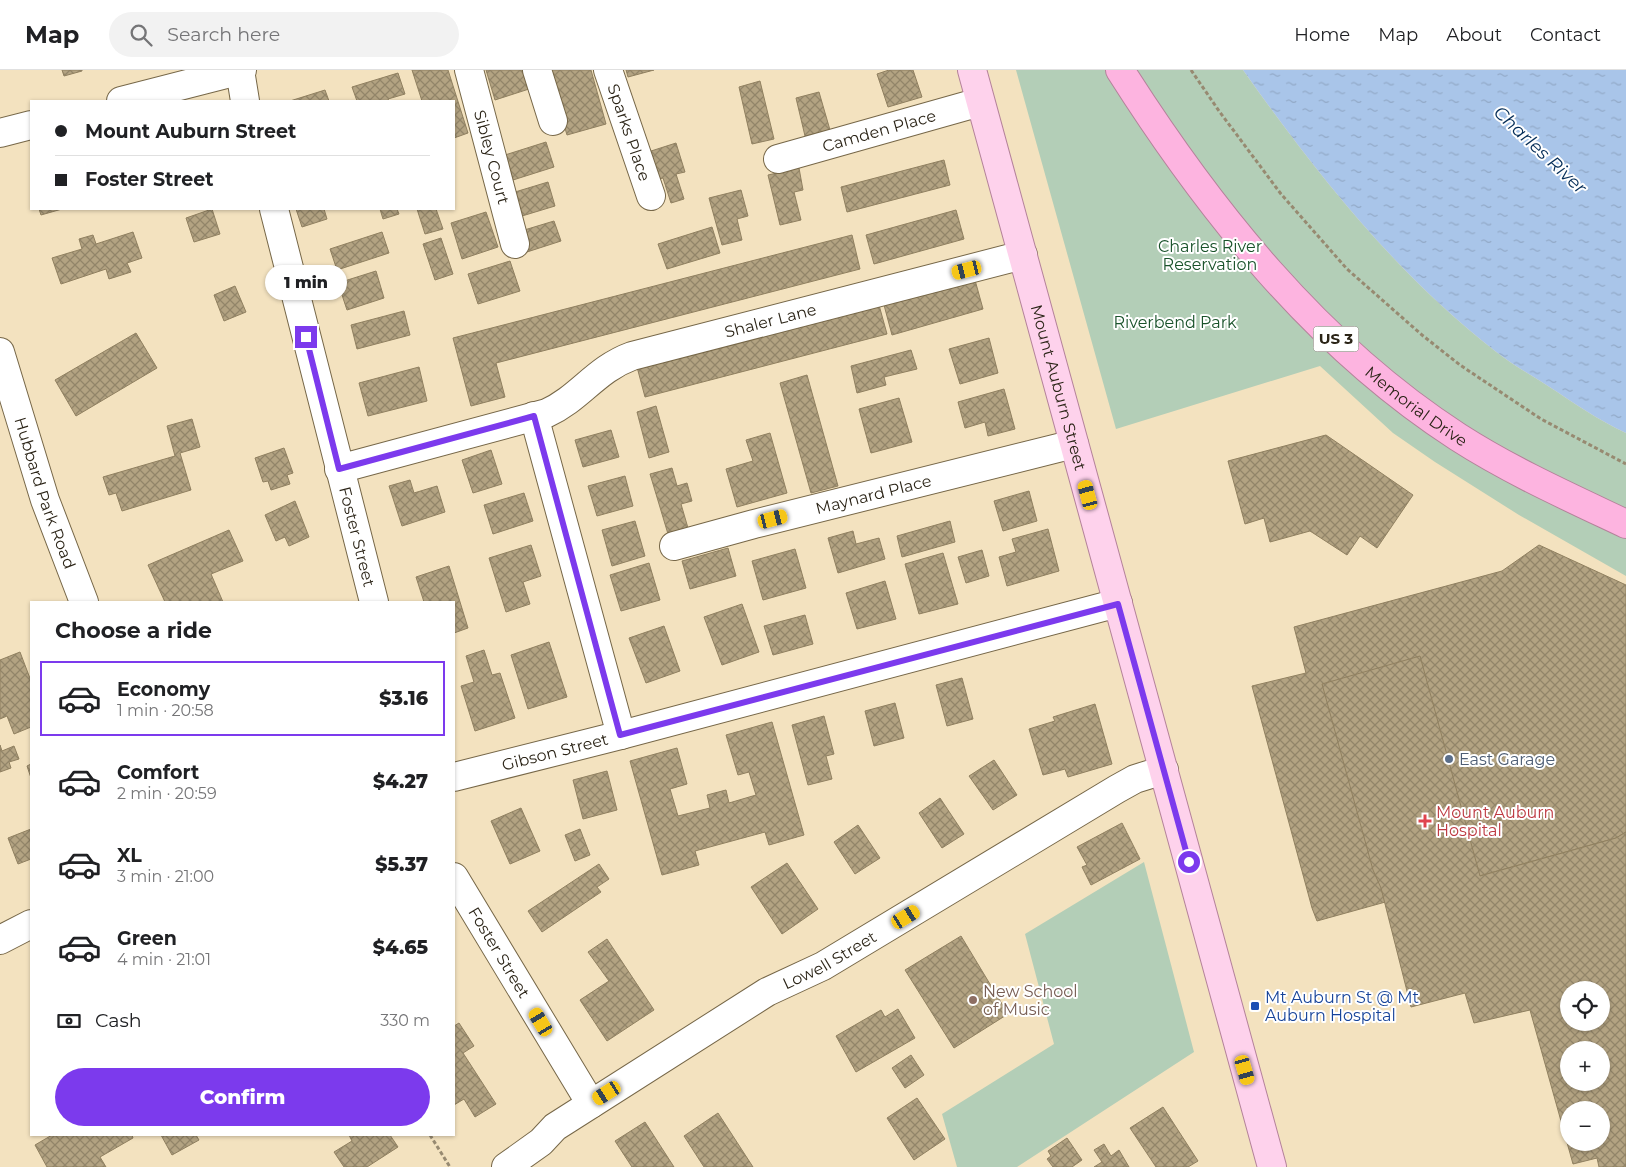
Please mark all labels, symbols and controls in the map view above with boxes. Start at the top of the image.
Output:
search box [109,12,459,57]
text: Map [25,20,79,49]
icon: search [127,21,155,49]
text: Search here [167,23,280,46]
text: Home [1294,24,1350,46]
text: Map [1378,24,1418,46]
text: About [1446,24,1502,46]
text: Contact [1530,24,1601,46]
street label: Sparks Place [603,82,654,184]
water label: Charles River [1489,101,1592,199]
street label: Camden Place [820,106,938,156]
street label: Sibley Court [470,108,513,207]
text: Mount Auburn Street [85,120,296,143]
text: Foster Street [85,168,214,191]
park label: Charles River Reservation [1158,237,1262,274]
car [950,259,983,281]
callout: 1 min [265,264,347,300]
text: 1 min [284,273,328,292]
street label: Shaler Lane [722,300,818,342]
street label: Mount Auburn Street [1027,302,1090,473]
park label: Riverbend Park [1113,313,1237,332]
route end [295,326,317,348]
road number: US 3 [1314,326,1358,352]
street label: Memorial Drive [1361,362,1471,451]
street label: Hubbard Park Road [10,415,79,571]
street label: Maynard Place [814,471,933,518]
car [1076,479,1099,511]
street label: Foster Street [335,485,379,589]
car [756,508,789,530]
text: Choose a ride [55,617,212,644]
icon: car [57,676,102,721]
text: Economy [117,678,210,701]
text: $3.16 [379,687,428,710]
text: 1 min · 20:58 [117,701,214,720]
street label: Gibson Street [500,730,611,775]
place label: East Garage [1459,750,1555,769]
marker: East Garage [1443,753,1455,765]
icon: car [57,759,102,804]
text: Comfort [117,761,199,784]
text: $4.27 [373,770,428,793]
text: 2 min · 20:59 [117,784,217,803]
place label: Mount Auburn Hospital [1436,803,1554,840]
marker: Mount Auburn Hospital [1418,814,1432,828]
icon: car [57,842,102,887]
text: XL [117,844,142,867]
route start [1178,851,1200,873]
text: $5.37 [375,853,428,876]
text: 3 min · 21:00 [117,867,214,886]
car [889,903,922,931]
street label: Foster Street [464,904,534,1002]
icon: car [57,925,102,970]
text: Green [117,927,177,950]
street label: Lowell Street [780,927,880,993]
text: $4.65 [373,936,428,959]
text: 4 min · 21:01 [117,950,211,969]
map controls [1560,981,1610,1151]
button: locate [1560,981,1610,1031]
place label: New School of Music [983,982,1078,1019]
place label: Mt Auburn St @ Mt Auburn Hospital [1265,988,1419,1025]
marker: New School of Music [967,994,979,1006]
marker: Mt Auburn St @ Mt Auburn Hospital [1249,1000,1261,1012]
car [526,1005,555,1039]
icon: cash [55,1007,83,1035]
text: Cash [95,1009,142,1032]
text: 330 m [380,1011,430,1030]
button: + [1560,1041,1610,1091]
car [1233,1054,1256,1086]
button: Confirm [55,1068,430,1126]
car [590,1079,623,1107]
button: − [1560,1101,1610,1151]

